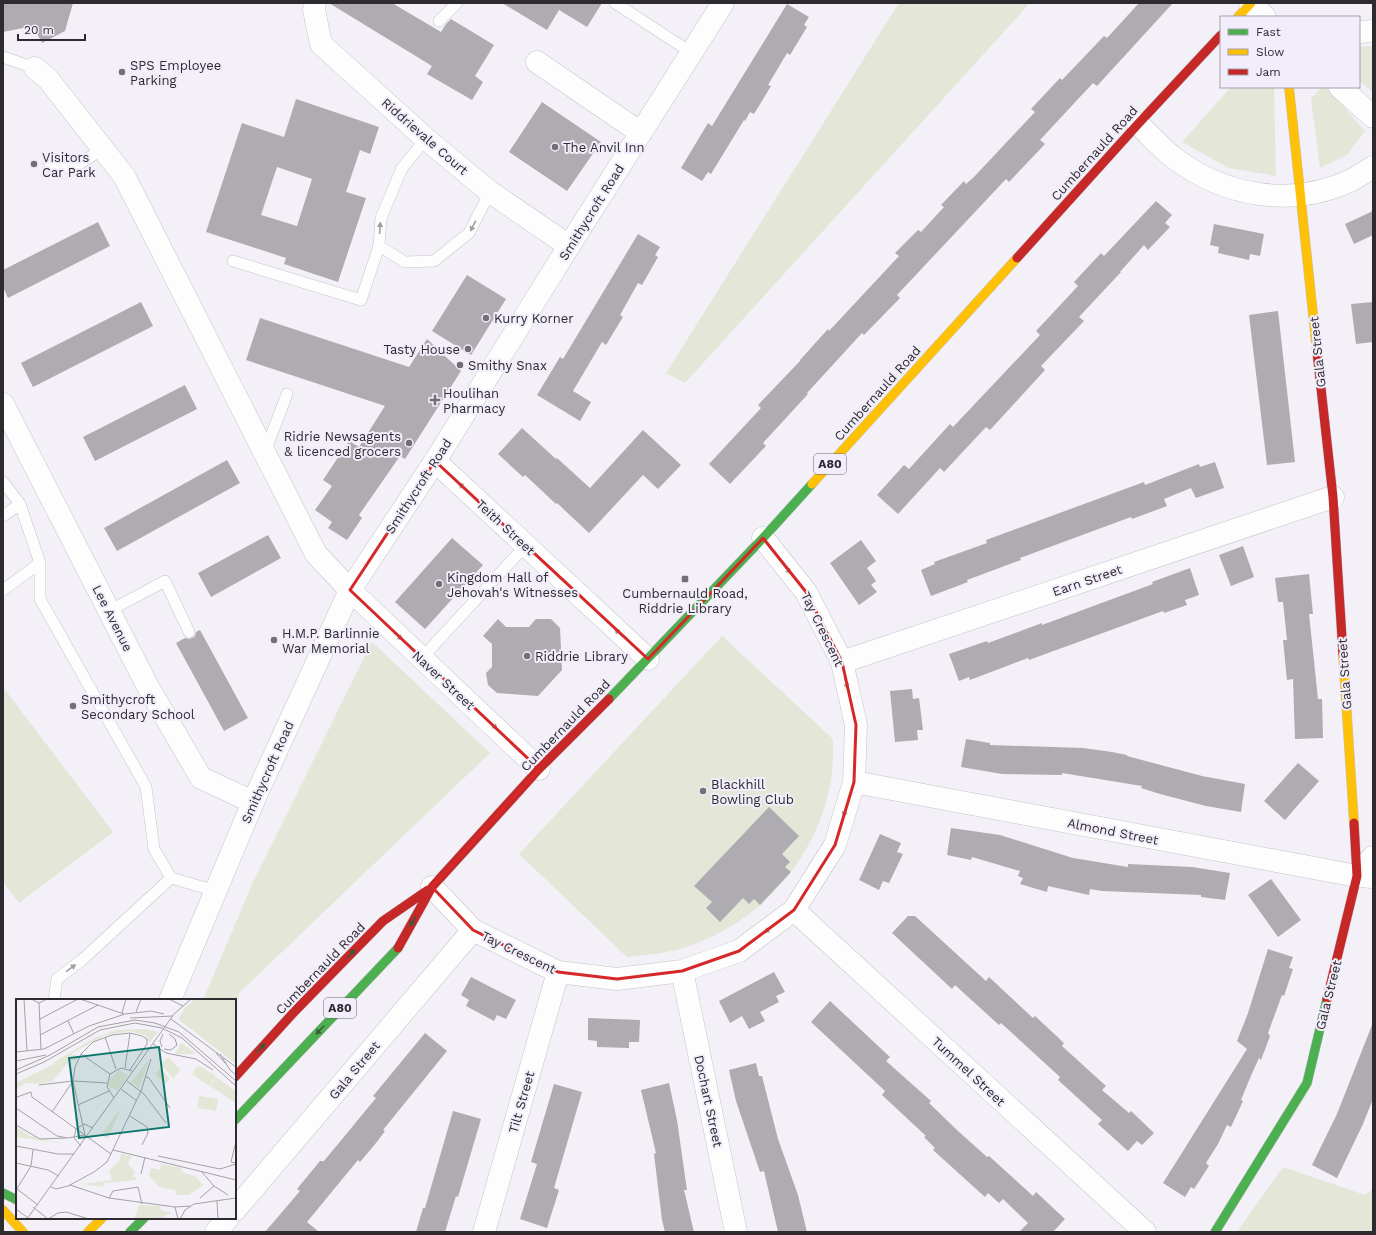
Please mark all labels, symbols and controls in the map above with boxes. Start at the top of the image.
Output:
scale bar [18,16,85,42]
legend [1220,16,1360,88]
text: 20 m [24,23,54,37]
text: Fast [1256,25,1281,39]
text: Slow [1256,45,1284,59]
place label: SPS Employee Parking [130,58,221,88]
text: Jam [1256,65,1281,79]
marker: SPS Employee Parking [117,67,127,77]
street label: Riddrievale Court [378,95,471,178]
street label: Cumbernauld Road [1048,103,1141,204]
place label: The Anvil Inn [563,140,645,155]
marker: The Anvil Inn [550,142,560,152]
place label: Visitors Car Park [42,150,96,180]
marker: Visitors Car Park [29,159,39,169]
street label: Smithycroft Road [556,162,627,263]
one-way arrow [377,221,383,234]
one-way arrow [469,221,476,232]
place label: Kurry Korner [494,311,574,326]
marker: Kurry Korner [481,313,491,323]
street label: Gala Street [1306,315,1329,388]
place label: Tasty House [383,342,460,357]
street label: Cumbernauld Road [831,343,924,444]
marker: Tasty House [463,344,473,354]
place label: Smithy Snax [468,358,547,373]
marker: Smithy Snax [455,360,465,370]
place label: Houlihan Pharmacy [443,386,505,416]
marker: Houlihan Pharmacy [430,395,440,405]
place label: Ridrie Newsagents & licenced grocers [284,429,401,459]
street label: Smithycroft Road [382,436,455,537]
marker: Ridrie Newsagents & licenced grocers [404,438,414,448]
road number: A80 [814,454,846,474]
one-way arrow [458,482,468,492]
street label: Teith Street [473,496,538,559]
street label: Earn Street [1050,561,1124,599]
one-way arrow [783,563,792,574]
place label: Kingdom Hall of Jehovah's Witnesses [447,570,578,600]
marker: Cumbernauld Road, Riddrie Library [680,574,690,584]
marker: Kingdom Hall of Jehovah's Witnesses [434,579,444,589]
street label: Lee Avenue [89,583,136,654]
place label: Cumbernauld Road, Riddrie Library [622,586,748,616]
street label: Tay Crescent [798,590,847,669]
place label: H.M.P. Barlinnie War Memorial [282,626,379,656]
one-way arrow [614,628,624,638]
one-way arrow [394,631,403,640]
marker: H.M.P. Barlinnie War Memorial [269,635,279,645]
street label: Gala Street [1334,637,1354,710]
street label: Naver Street [409,648,478,713]
place label: Riddrie Library [535,649,628,664]
marker: Riddrie Library [522,651,532,661]
street label: Cumbernauld Road [518,676,613,774]
one-way arrow [844,677,850,689]
place label: Smithycroft Secondary School [81,692,195,722]
marker: Smithycroft Secondary School [68,701,78,711]
street label: Smithycroft Road [238,719,297,826]
one-way arrow [488,721,498,730]
place label: Blackhill Bowling Club [711,777,794,807]
marker: Blackhill Bowling Club [698,786,708,796]
one-way arrow [842,805,848,817]
street label: Almond Street [1066,815,1160,848]
one-way arrow [410,915,417,927]
street label: Cumbernauld Road [273,919,368,1017]
one-way arrow [763,925,774,933]
street label: Tay Crescent [479,928,559,977]
one-way arrow [346,949,356,959]
street label: Gala Street [1313,958,1345,1032]
one-way arrow [66,964,76,972]
road number: A80 [324,998,356,1018]
inset map [16,999,236,1219]
one-way arrow [315,1025,324,1035]
street label: Tummel Street [929,1034,1009,1109]
street label: Gala Street [326,1038,383,1102]
one-way arrow [257,1043,266,1053]
street label: Dochart Street [691,1054,726,1149]
street label: Tilt Street [505,1069,538,1135]

